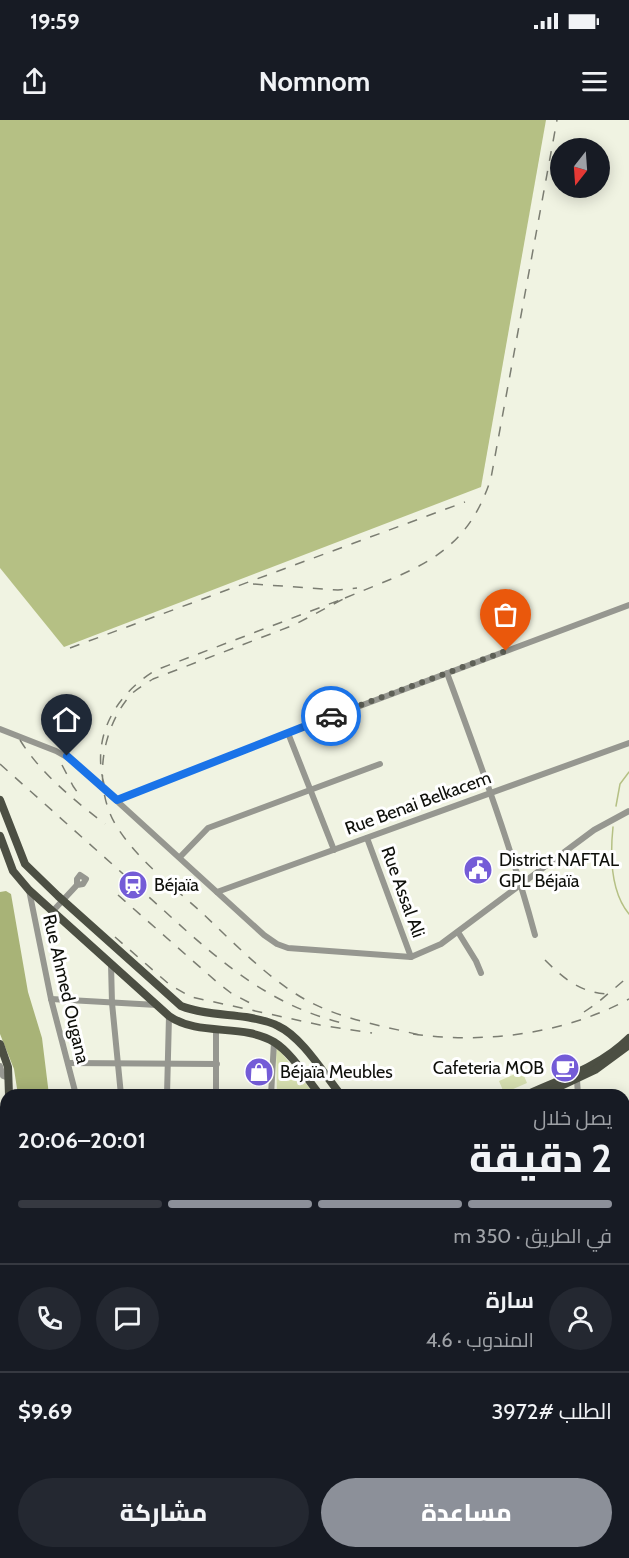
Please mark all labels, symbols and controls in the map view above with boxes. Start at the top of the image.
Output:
text: 19:59 [30,8,80,35]
icon: share [18,65,51,98]
text: Nomnom [259,65,370,98]
icon: menu [578,65,611,98]
north arrow [550,138,610,198]
map controls [550,138,610,198]
pin [480,589,531,651]
icon: bag [489,598,522,631]
courier [301,686,361,746]
pin [41,694,92,756]
icon: car [315,700,348,733]
icon: home [50,703,83,736]
street label: Rue Benai Belkacem [342,766,494,840]
street label: Rue Assal Ali [376,843,430,941]
place label: District NAFTAL GPL Béjaïa [499,849,619,892]
public building icon: District NAFTAL GPL Béjaïa [462,854,494,886]
station icon: Béjaïa [117,869,149,901]
place label: Béjaïa [154,874,199,896]
street label: Rue Ahmed Ougana [38,912,94,1066]
cafe icon: Cafeteria MOB [549,1052,581,1084]
shop icon: Béjaïa Meubles [243,1056,275,1088]
place label: Cafeteria MOB [433,1057,544,1079]
place label: Béjaïa Meubles [280,1061,393,1083]
text: يصل خلال [533,1106,612,1130]
text: 20:01–20:06 [18,1127,146,1154]
text: 2 دقيقة [469,1134,612,1182]
text: في الطريق · 350 m [454,1224,612,1248]
button: phone [18,1287,81,1350]
button: chat [96,1287,159,1350]
text: سارة [486,1287,534,1314]
button: person [549,1287,612,1350]
text: المندوب · 4.6 [426,1328,534,1352]
text: $9.69 [18,1398,72,1425]
text: الطلب #3972 [491,1398,612,1425]
button: مشاركة [18,1478,309,1547]
button: مساعدة [321,1478,612,1547]

